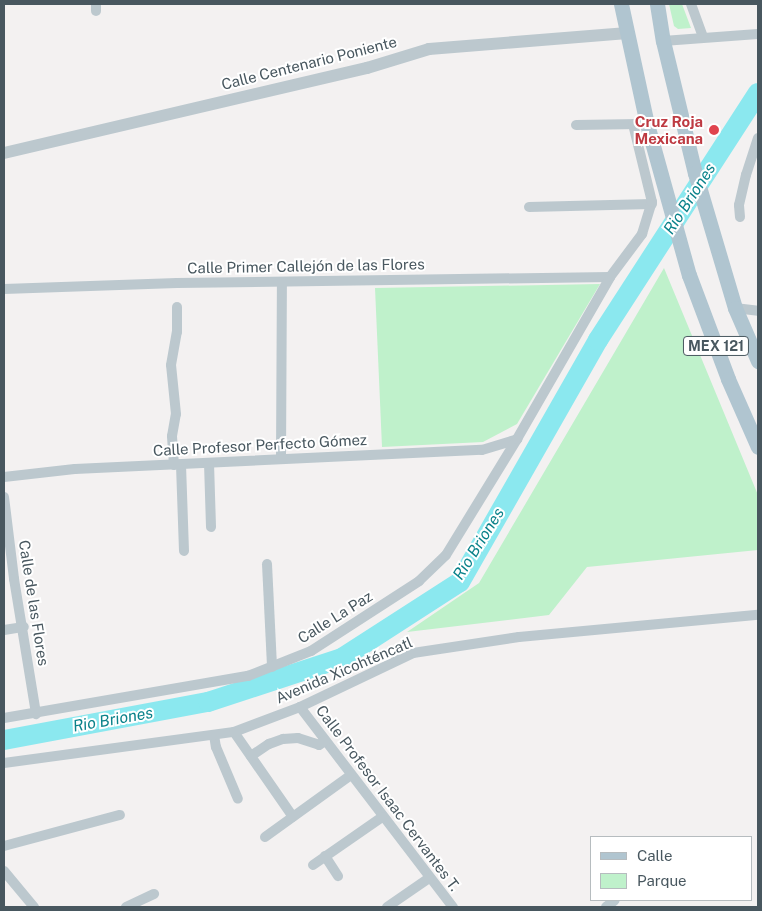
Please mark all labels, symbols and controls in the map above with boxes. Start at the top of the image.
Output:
street label: Calle Centenario Poniente [219,32,399,94]
place label: Cruz Roja Mexicana [635,112,703,147]
marker: Cruz Roja Mexicana [707,123,721,137]
water label: Rio Briones [660,160,720,238]
street label: Calle Primer Callejón de las Flores [187,255,425,277]
road number: MEX 121 [682,334,750,358]
street label: Calle Profesor Perfecto Gómez [153,430,367,460]
water label: Rio Briones [449,504,509,584]
street label: Calle de las Flores [15,539,53,667]
street label: Calle La Paz [294,587,376,647]
street label: Avenida Xicohténcatl [273,633,415,707]
street label: Calle Profesor Isaac Cervantes T. [312,702,464,894]
water label: Rio Briones [71,703,155,737]
legend [590,836,752,901]
text: Calle [637,847,673,864]
text: Parque [637,872,687,889]

